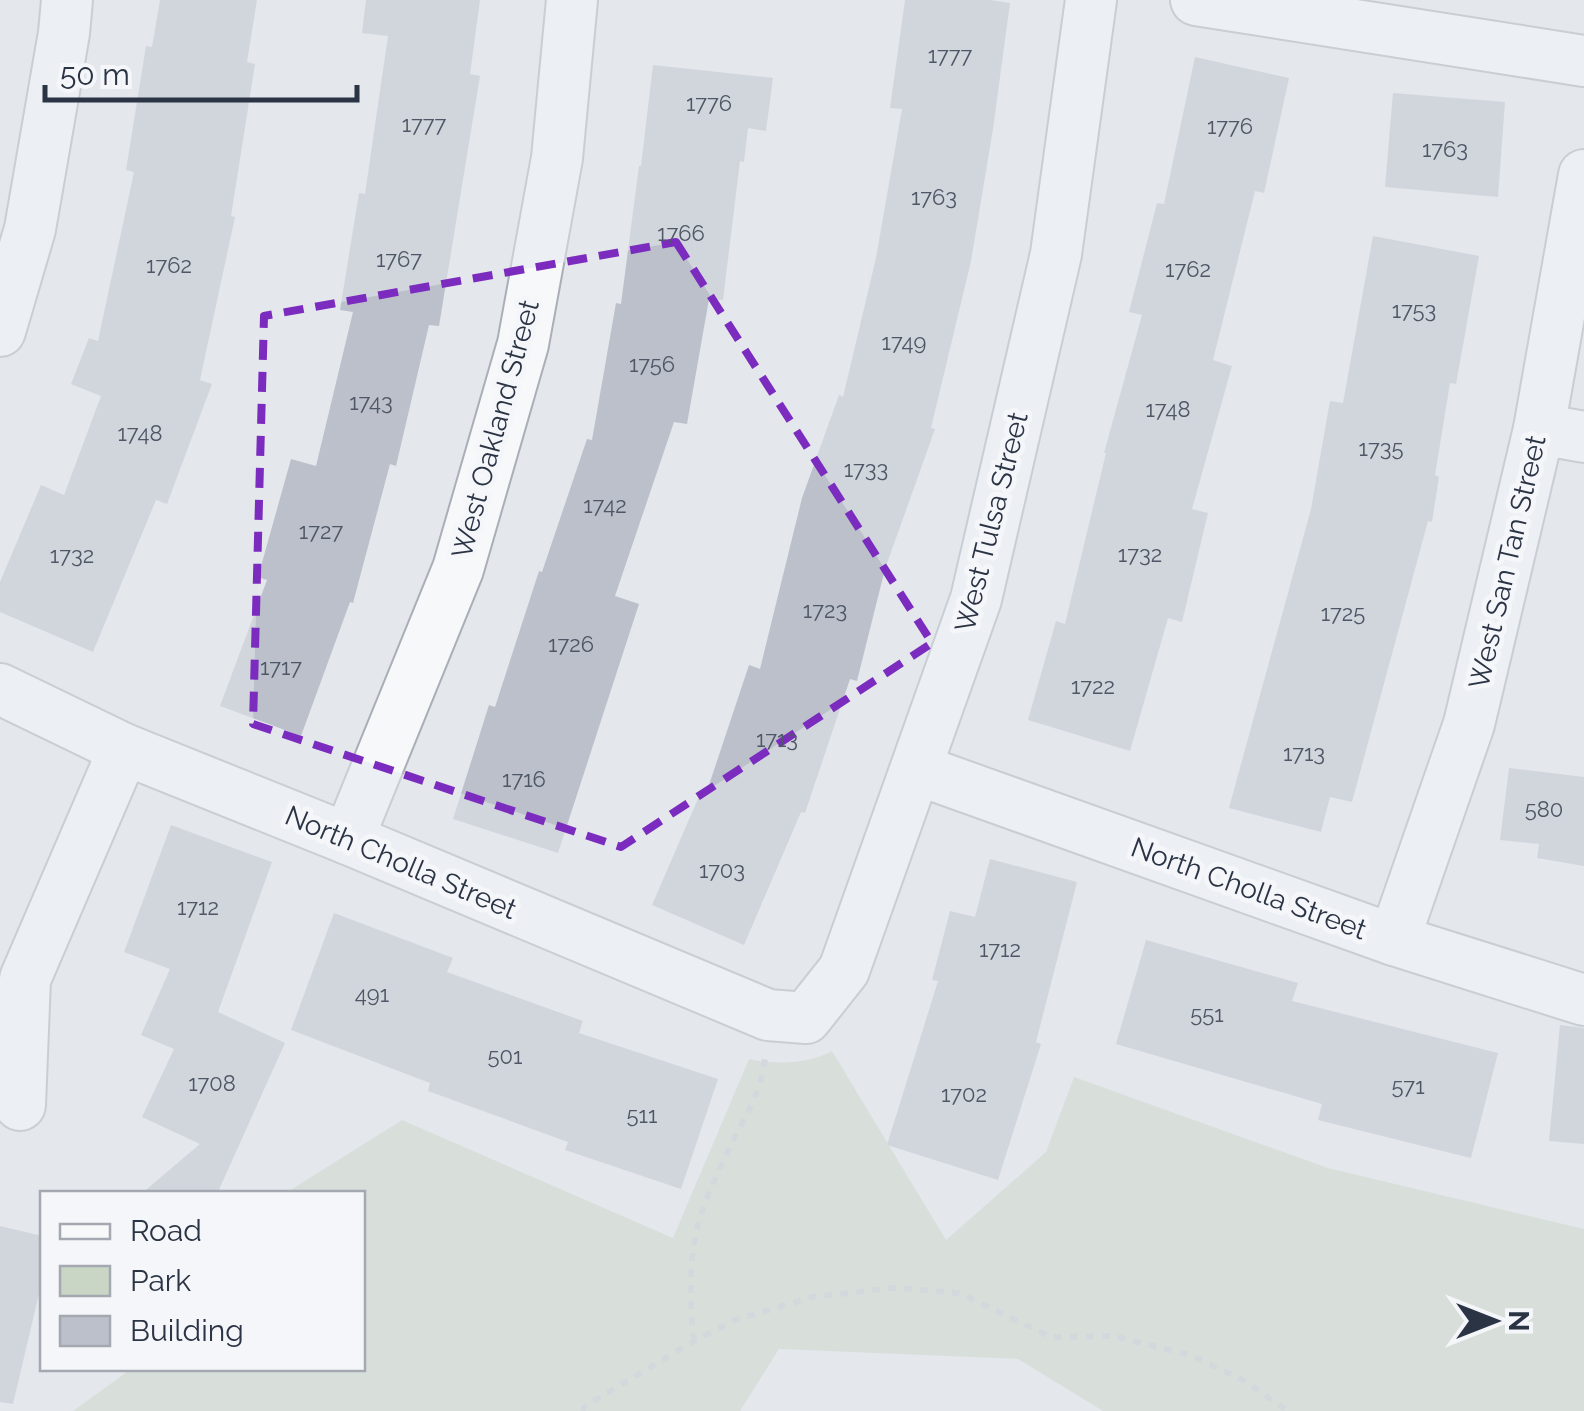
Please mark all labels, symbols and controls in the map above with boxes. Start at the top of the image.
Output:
scale bar [45,40,358,102]
house number: 1777 [928,42,973,68]
text: 50 m [60,57,130,92]
house number: 1776 [686,90,732,116]
house number: 1777 [402,111,447,137]
house number: 1776 [1207,113,1253,139]
house number: 1763 [1422,136,1468,162]
house number: 1763 [911,184,957,210]
house number: 1766 [657,220,705,246]
house number: 1767 [376,246,422,272]
house number: 1762 [146,252,192,278]
house number: 1762 [1165,256,1211,282]
street label: West Oakland Street [445,296,546,562]
house number: 1753 [1392,297,1436,323]
house number: 1749 [882,329,926,355]
house number: 1756 [629,351,675,377]
house number: 1743 [349,389,393,415]
house number: 1748 [1146,396,1191,422]
street label: West Tulsa Street [948,408,1035,636]
house number: 1748 [118,420,163,446]
street label: West San Tan Street [1462,431,1553,692]
house number: 1735 [1359,435,1403,461]
house number: 1733 [844,456,888,482]
house number: 1742 [583,492,627,518]
house number: 1727 [299,518,343,544]
house number: 1732 [1118,541,1162,567]
house number: 1732 [50,542,94,568]
house number: 1723 [803,597,847,623]
house number: 1725 [1321,600,1365,626]
house number: 1726 [548,631,594,657]
house number: 1717 [260,654,302,680]
house number: 1722 [1071,673,1115,699]
house number: 1713 [756,726,798,752]
house number: 1713 [1283,740,1325,766]
house number: 1716 [502,766,546,792]
house number: 580 [1525,796,1563,822]
street label: North Cholla Street [280,799,522,926]
street label: North Cholla Street [1127,831,1372,947]
house number: 1703 [699,857,745,883]
house number: 1712 [177,894,219,920]
house number: 1712 [979,936,1021,962]
house number: 491 [355,981,389,1007]
house number: 551 [1190,1001,1224,1027]
house number: 501 [488,1043,522,1069]
house number: 1708 [188,1070,236,1096]
house number: 571 [1391,1073,1425,1099]
house number: 1702 [941,1081,987,1107]
house number: 511 [627,1102,657,1128]
legend [40,1191,365,1371]
text: Road [130,1213,202,1248]
text: Park [130,1263,191,1298]
north arrow [1444,1271,1544,1371]
text: N [1502,1310,1535,1332]
text: Building [130,1313,244,1348]

